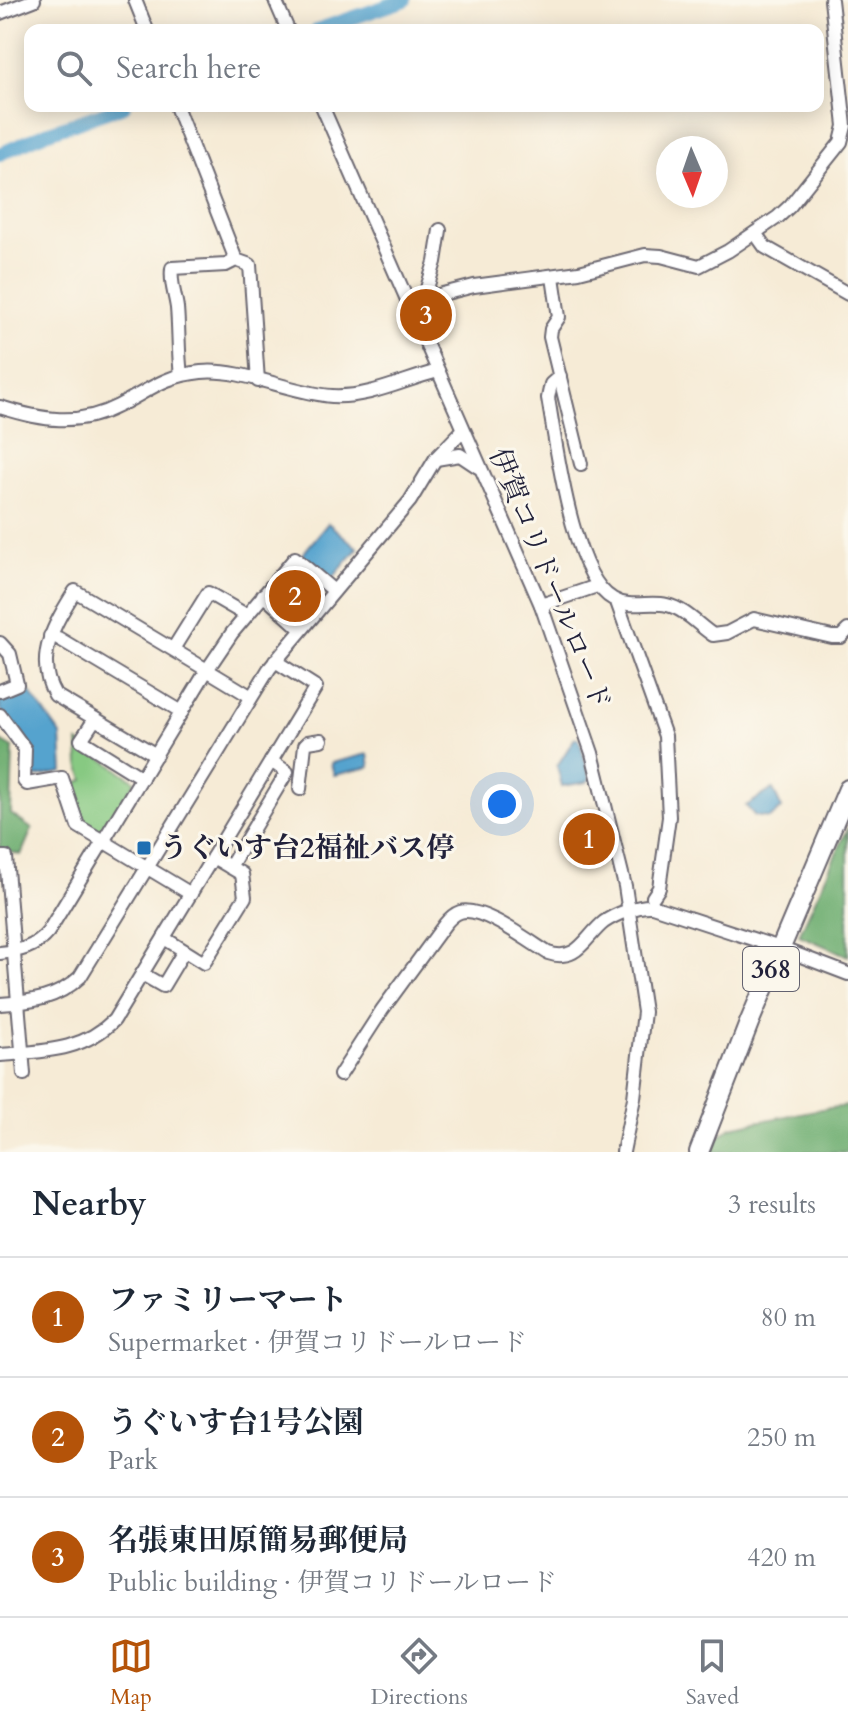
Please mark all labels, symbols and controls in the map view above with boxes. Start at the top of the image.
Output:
search box [24,24,824,112]
icon: search [52,46,96,90]
text: Search here [116,48,261,89]
north arrow [656,136,728,208]
pin: 3 [400,285,452,345]
street label: 伊賀コリドールロード [480,442,620,716]
pin: 2 [269,566,321,626]
your location [482,784,522,824]
pin: 1 [563,809,615,869]
place label: うぐいす台2福祉バス停 [160,829,454,867]
marker: うぐいす台2福祉バス停 [135,839,153,857]
road number: 368 [743,947,799,991]
text: Nearby [32,1181,147,1227]
text: 3 results [728,1187,816,1222]
text: ファミリーマート [108,1280,347,1321]
text: 1 [51,1300,65,1335]
text: 80 m [760,1300,816,1335]
text: Supermarket · 伊賀コリドールロード [108,1325,527,1360]
text: うぐいす台1号公園 [108,1402,363,1443]
text: 2 [51,1420,65,1455]
text: 250 m [747,1420,816,1455]
text: Park [108,1443,158,1478]
text: 名張東田原簡易郵便局 [108,1520,408,1561]
text: 3 [51,1540,65,1575]
text: 420 m [747,1540,816,1575]
text: Public building · 伊賀コリドールロード [108,1565,557,1600]
tab: Map [109,1634,153,1712]
tab: Directions [371,1634,468,1712]
tab: Saved [686,1634,739,1712]

